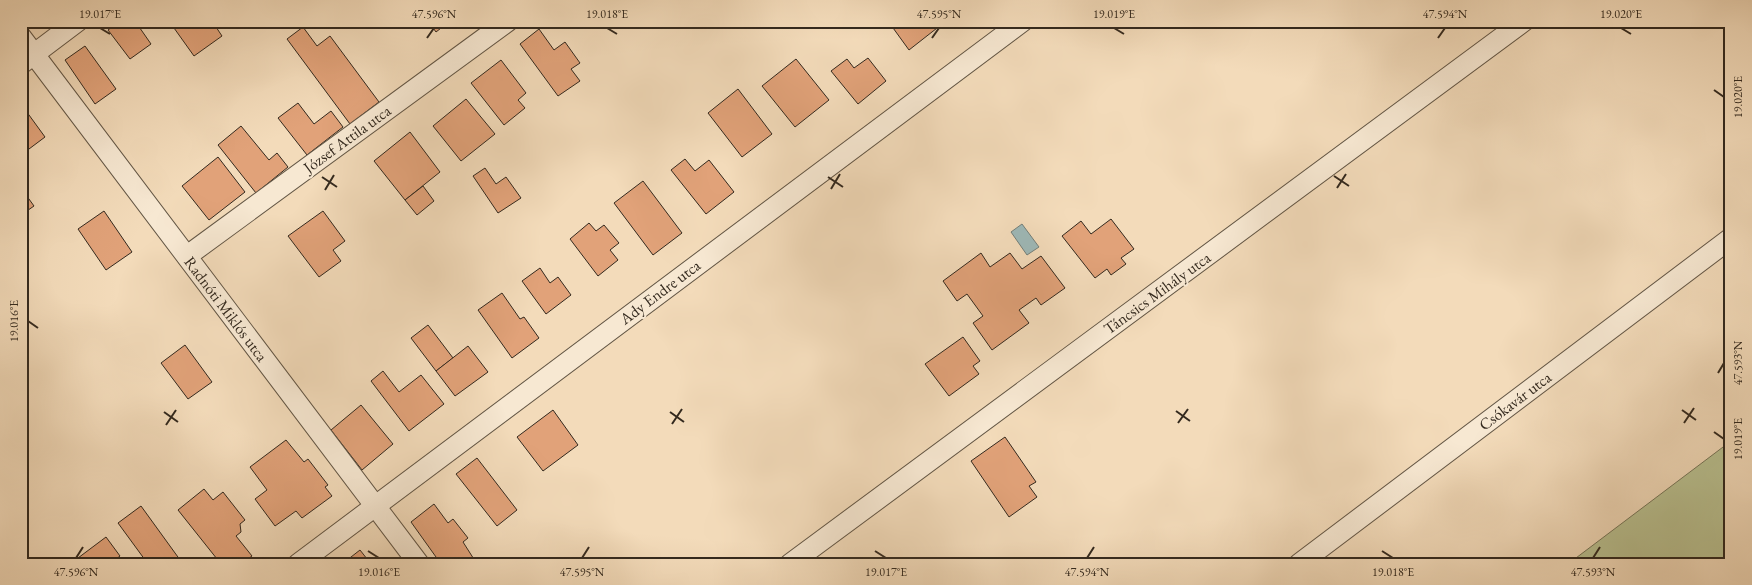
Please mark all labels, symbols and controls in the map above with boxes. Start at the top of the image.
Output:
text: 19.017°E [79,6,121,22]
text: 47.596°N [412,6,457,22]
text: 19.018°E [586,6,628,22]
text: 47.595°N [917,6,962,22]
text: 19.019°E [1093,6,1135,22]
text: 47.594°N [1423,6,1468,22]
text: 19.020°E [1600,6,1642,22]
text: 19.020°E [1730,76,1746,118]
street label: József Attila utca [297,100,396,179]
street label: Táncsics Mihály utca [1099,247,1215,339]
street label: Radnóti Miklós utca [180,252,273,366]
street label: Ady Endre utca [615,254,705,330]
text: 19.016°E [6,300,22,342]
text: 47.593°N [1730,340,1746,385]
street label: Csókavár utca [1475,366,1556,435]
text: 19.019°E [1730,418,1746,460]
text: 47.596°N [54,564,99,580]
text: 19.016°E [358,564,400,580]
text: 47.595°N [560,564,605,580]
text: 19.017°E [865,564,907,580]
text: 47.594°N [1065,564,1110,580]
text: 19.018°E [1372,564,1414,580]
text: 47.593°N [1571,564,1616,580]

